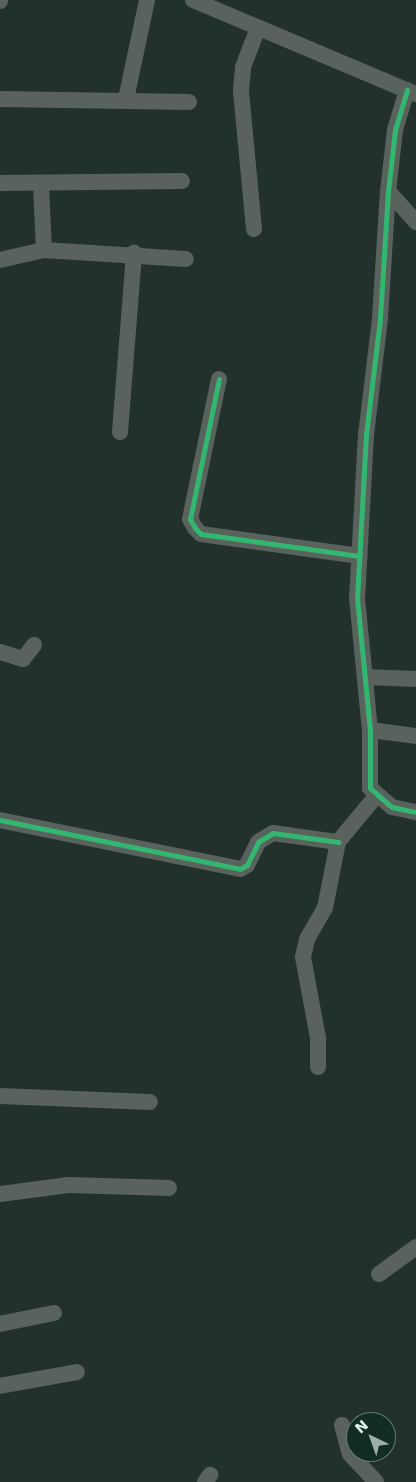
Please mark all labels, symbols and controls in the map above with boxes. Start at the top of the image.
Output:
north arrow [346,1412,396,1462]
text: N [352,1417,371,1436]

